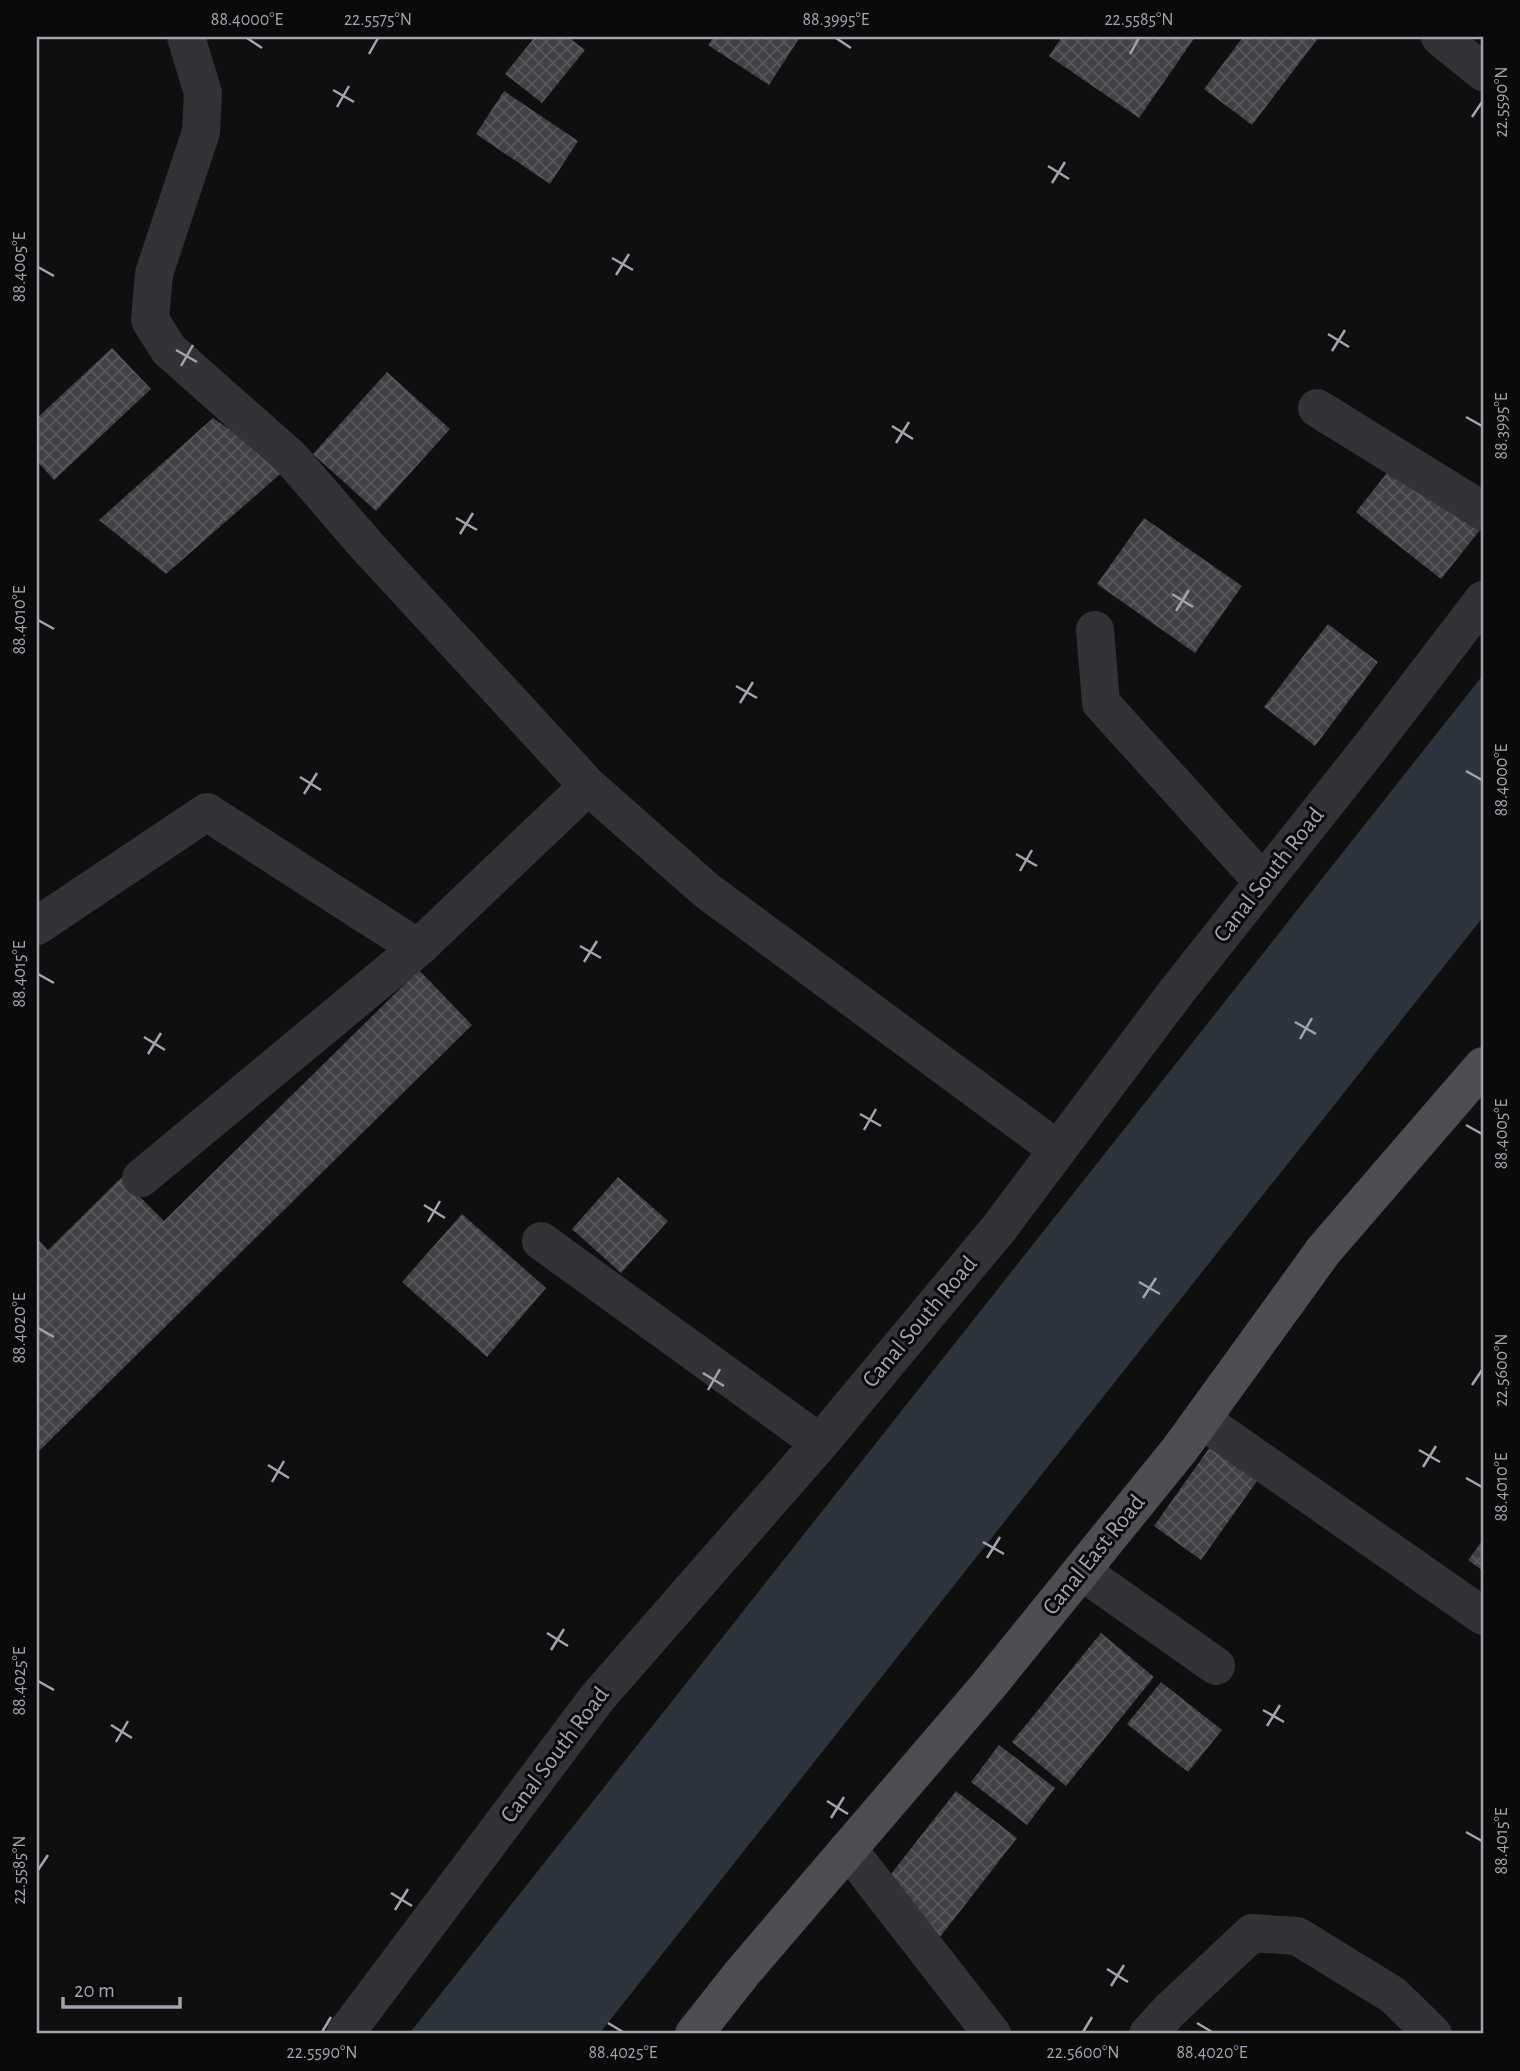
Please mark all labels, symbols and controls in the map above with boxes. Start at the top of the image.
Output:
text: 88.4000°E [211,11,283,29]
text: 22.5575°N [344,11,412,29]
text: 88.3995°E [803,11,870,29]
text: 22.5585°N [1104,11,1174,29]
text: 22.5590°N [1493,66,1511,138]
text: 88.4005°E [11,232,29,302]
text: 88.3995°E [1493,392,1511,460]
text: 88.4010°E [11,585,29,655]
text: 88.4000°E [1493,744,1511,816]
street label: Canal South Road [1209,803,1329,947]
text: 88.4015°E [11,940,29,1008]
text: 88.4005°E [1493,1099,1511,1169]
street label: Canal South Road [858,1252,982,1392]
text: 88.4020°E [11,1292,29,1364]
text: 22.5600°N [1493,1333,1511,1407]
text: 88.4010°E [1493,1452,1511,1522]
street label: Canal East Road [1038,1490,1150,1620]
text: 88.4025°E [11,1646,29,1716]
street label: Canal South Road [496,1683,614,1827]
text: 88.4015°E [1493,1807,1511,1875]
text: 22.5585°N [11,1835,29,1905]
scale bar [63,1966,180,2010]
text: 20 m [74,1980,115,2001]
text: 22.5590°N [286,2044,358,2062]
text: 88.4025°E [588,2044,658,2062]
text: 22.5600°N [1046,2044,1120,2062]
text: 88.4020°E [1177,2044,1248,2062]

